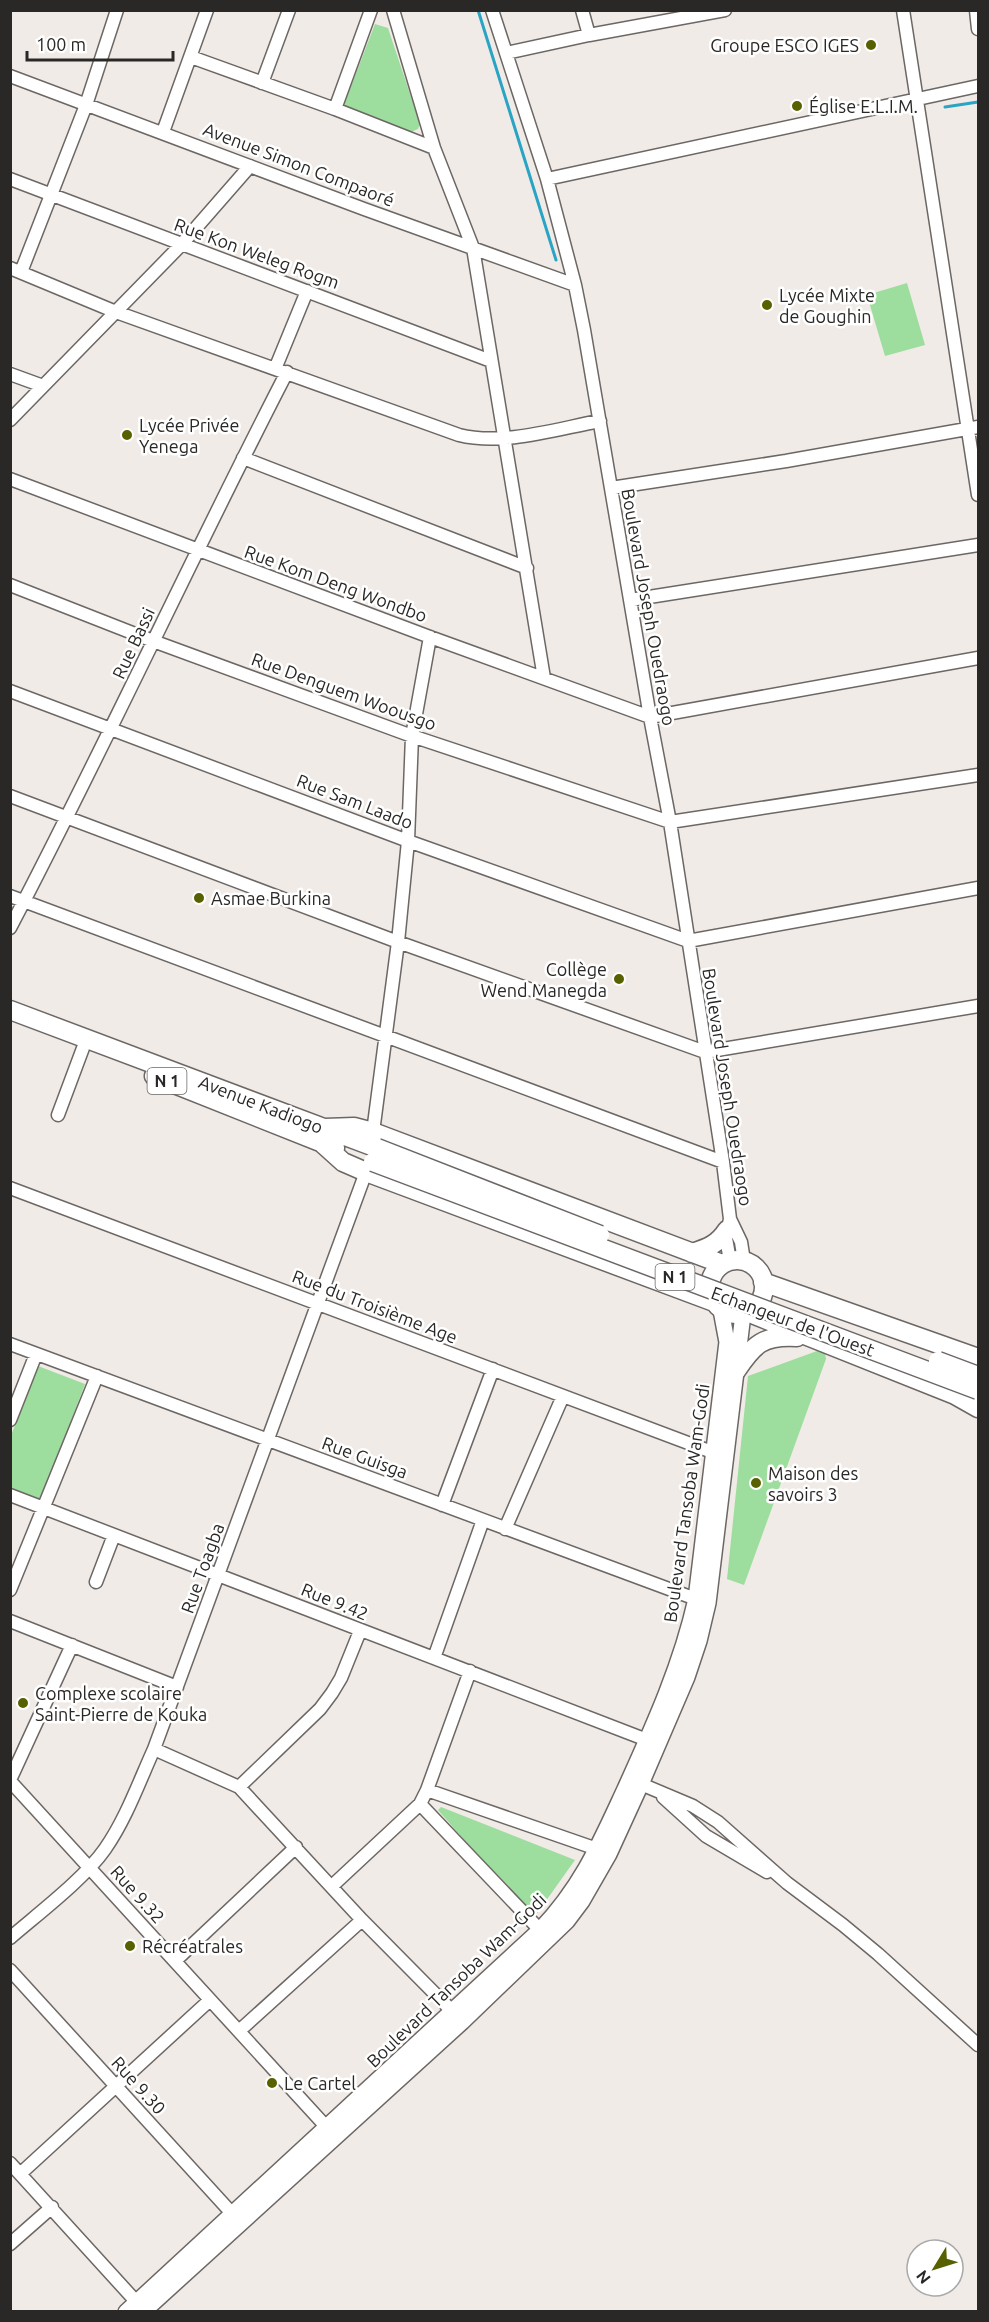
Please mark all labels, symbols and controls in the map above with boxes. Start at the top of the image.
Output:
scale bar [27,24,172,62]
text: 100 m [36,34,86,54]
place label: Groupe ESCO IGES [710,35,859,55]
marker: Groupe ESCO IGES [864,38,878,52]
place label: Église E.L.I.M. [809,95,918,116]
marker: Église E.L.I.M. [790,99,804,113]
street label: Avenue Simon Compaoré [201,118,397,210]
street label: Rue Kon Weleg Rogm [172,214,342,292]
place label: Lycée Mixte de Goughin [779,285,875,326]
marker: Lycée Mixte de Goughin [760,298,774,312]
place label: Lycée Privée Yenega [139,415,239,456]
marker: Lycée Privée Yenega [120,428,134,442]
street label: Boulevard Joseph Ouedraogo [618,487,680,727]
street label: Rue Kom Deng Wondbo [242,541,430,625]
street label: Rue Bassi [108,604,158,682]
street label: Rue Denguem Woousgo [249,648,439,734]
street label: Rue Sam Laado [294,770,416,832]
place label: Asmae Burkina [211,888,331,908]
marker: Asmae Burkina [192,891,206,905]
place label: Collège Wend Manegda [481,959,607,1000]
street label: Boulevard Joseph Ouedraogo [699,967,757,1207]
marker: Collège Wend Manegda [612,972,626,986]
road number: N 1 [148,1068,186,1094]
street label: Avenue Kadiogo [196,1071,326,1137]
road number: N 1 [656,1264,694,1290]
street label: Rue du Troisième Age [290,1265,460,1347]
street label: Echangeur de l'Ouest [709,1282,877,1360]
street label: Boulevard Tansoba Wam-Godi [659,1382,713,1624]
street label: Rue Guisga [319,1432,411,1482]
place label: Maison des savoirs 3 [768,1463,858,1504]
marker: Maison des savoirs 3 [749,1476,763,1490]
street label: Rue Toagba [176,1520,228,1616]
street label: Rue 9.42 [299,1579,371,1623]
place label: Complexe scolaire Saint-Pierre de Kouka [35,1683,207,1724]
marker: Complexe scolaire Saint-Pierre de Kouka [16,1696,30,1710]
street label: Rue 9.32 [107,1861,169,1927]
street label: Boulevard Tansoba Wam-Godi [362,1889,550,2071]
place label: Récréatrales [142,1936,243,1956]
marker: Récréatrales [123,1939,137,1953]
street label: Rue 9.30 [108,2052,170,2118]
place label: Le Cartel [284,2073,356,2093]
marker: Le Cartel [265,2076,279,2090]
north arrow [905,2238,965,2298]
text: N [912,2267,934,2287]

